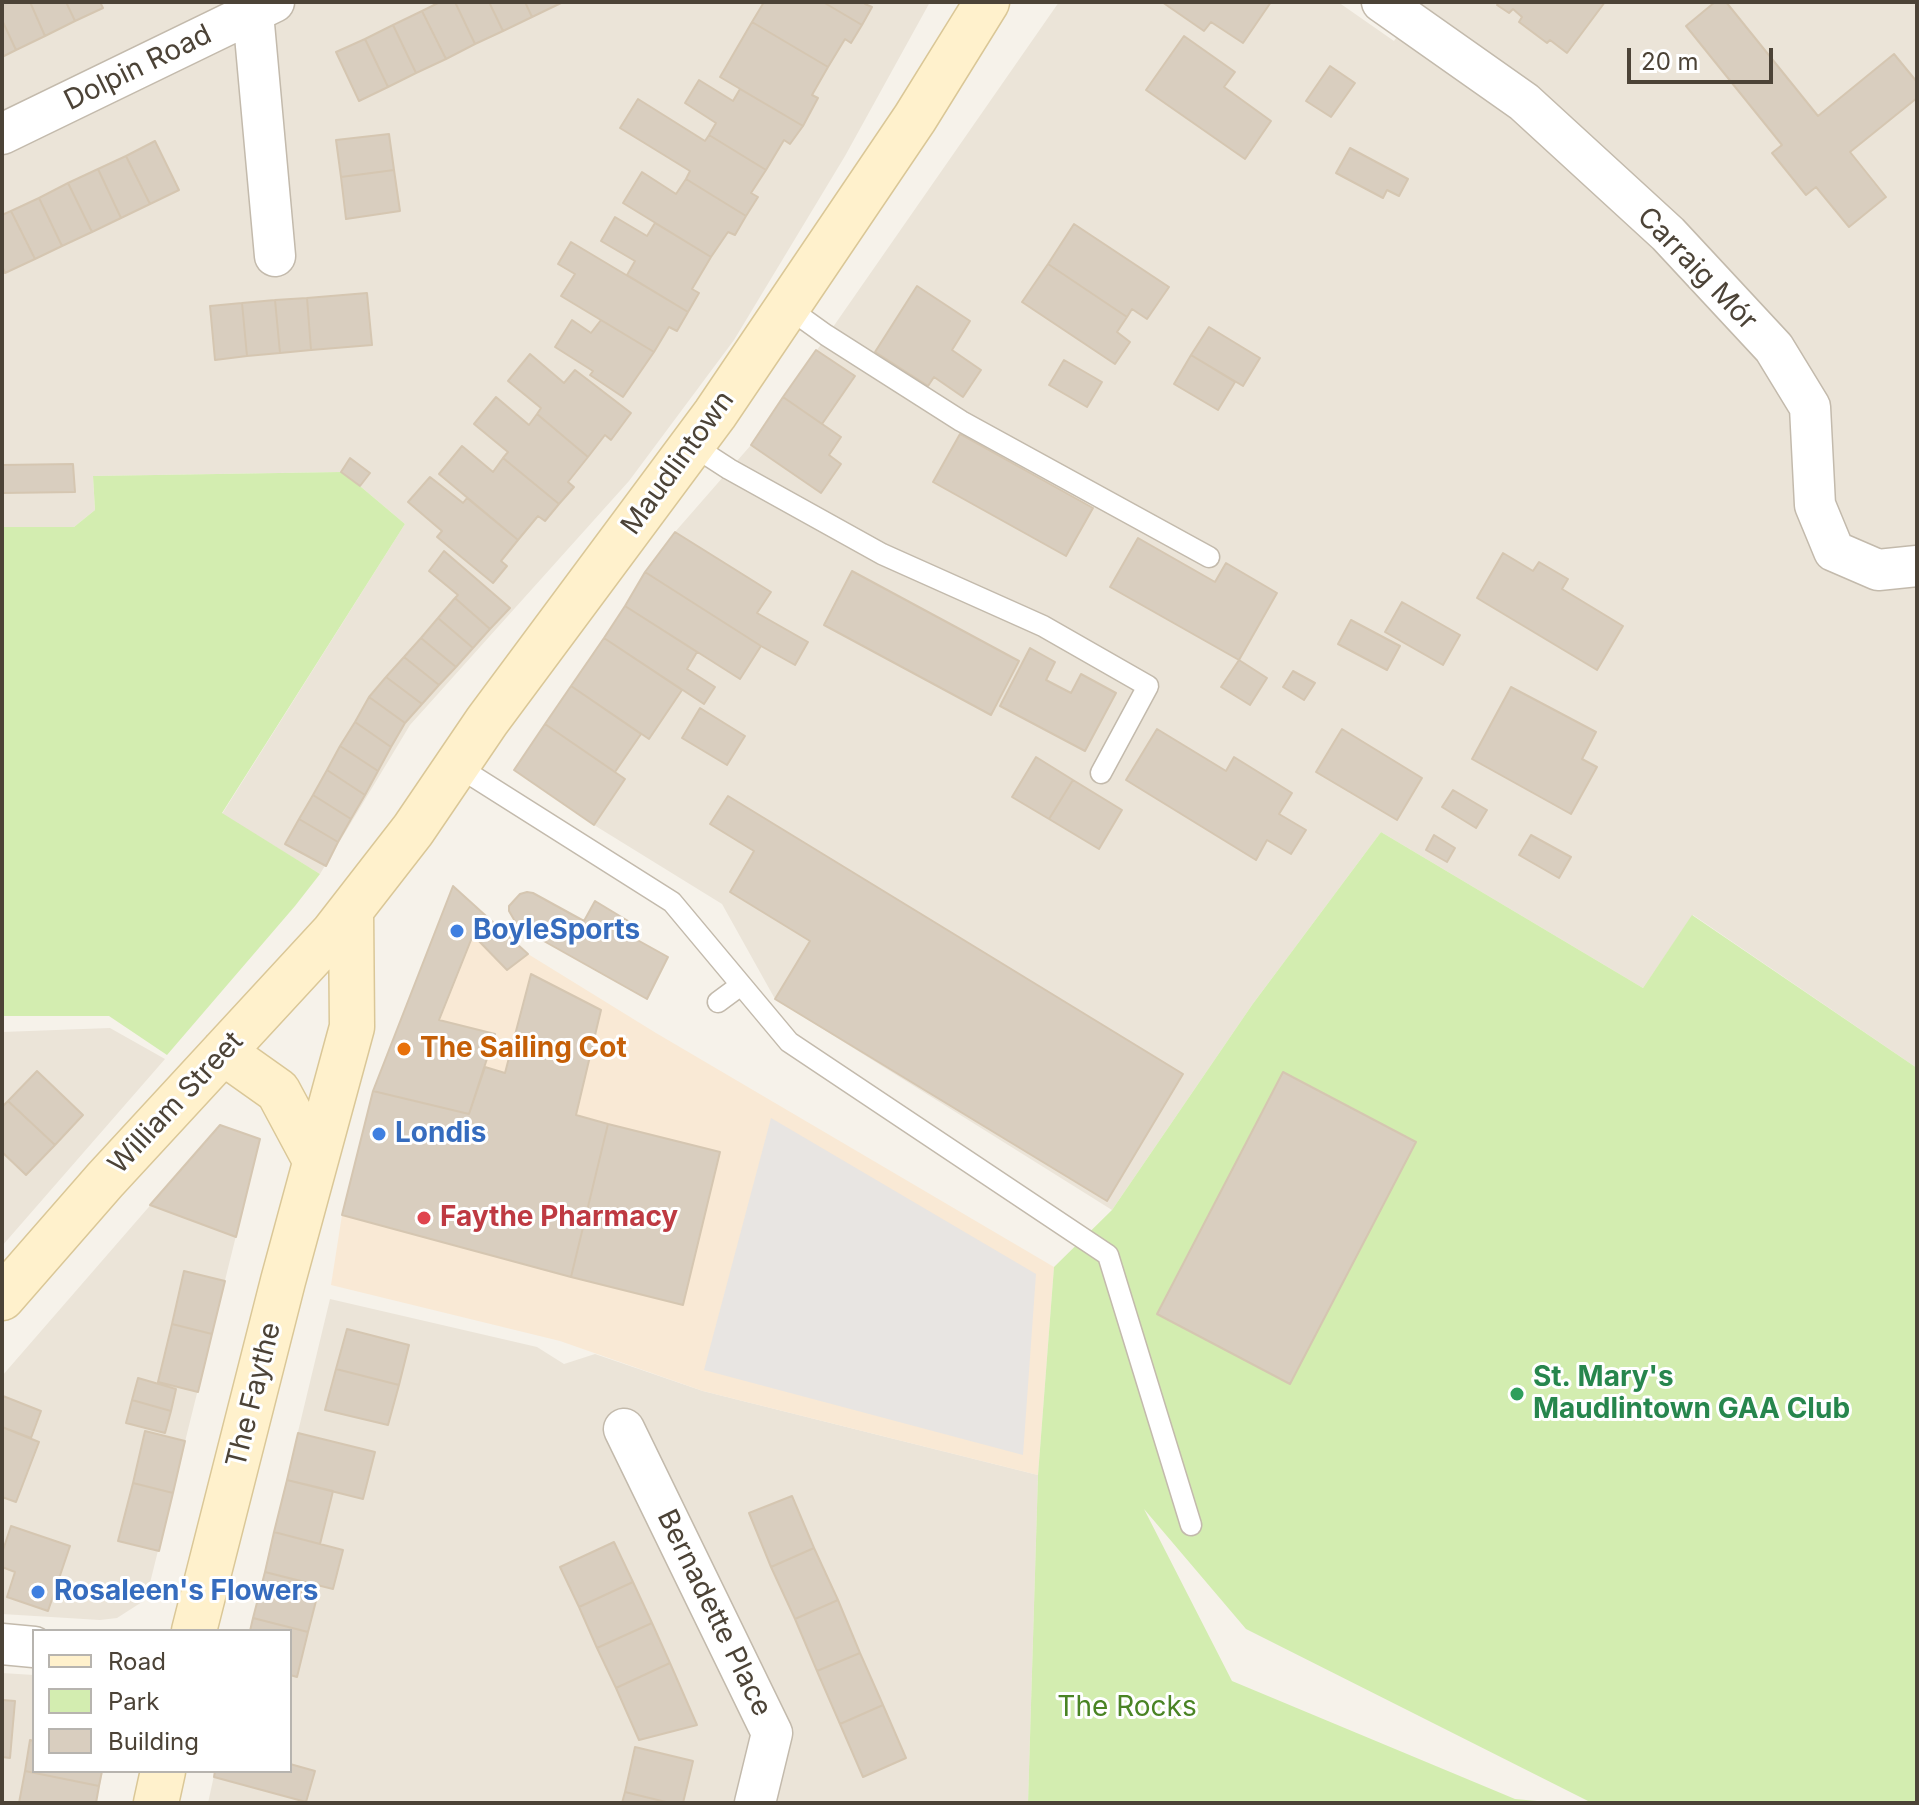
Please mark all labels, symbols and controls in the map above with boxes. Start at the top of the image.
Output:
street label: Dolpin Road [59,18,217,118]
scale bar [1631,32,1777,82]
text: 20 m [1641,47,1699,76]
street label: Carraig Mór [1630,201,1764,337]
street label: Maudlintown [615,385,741,541]
place label: BoyleSports [473,914,640,948]
marker: BoyleSports [448,922,466,940]
street label: William Street [102,1025,250,1181]
place label: The Sailing Cot [420,1032,627,1066]
marker: The Sailing Cot [395,1040,413,1058]
place label: Londis [395,1117,486,1151]
marker: Londis [370,1125,388,1143]
place label: Faythe Pharmacy [440,1201,678,1235]
marker: Faythe Pharmacy [415,1209,433,1227]
street label: The Faythe [220,1319,288,1471]
place label: St. Mary's Maudlintown GAA Club [1533,1361,1850,1427]
marker: St. Mary's Maudlintown GAA Club [1508,1385,1526,1403]
street label: Bernadette Place [649,1504,779,1722]
place label: Rosaleen's Flowers [54,1575,319,1609]
marker: Rosaleen's Flowers [29,1583,47,1601]
legend [32,1629,292,1773]
text: Road [108,1647,166,1676]
text: Park [108,1687,159,1716]
park label: The Rocks [1057,1691,1197,1725]
text: Building [108,1727,199,1756]

